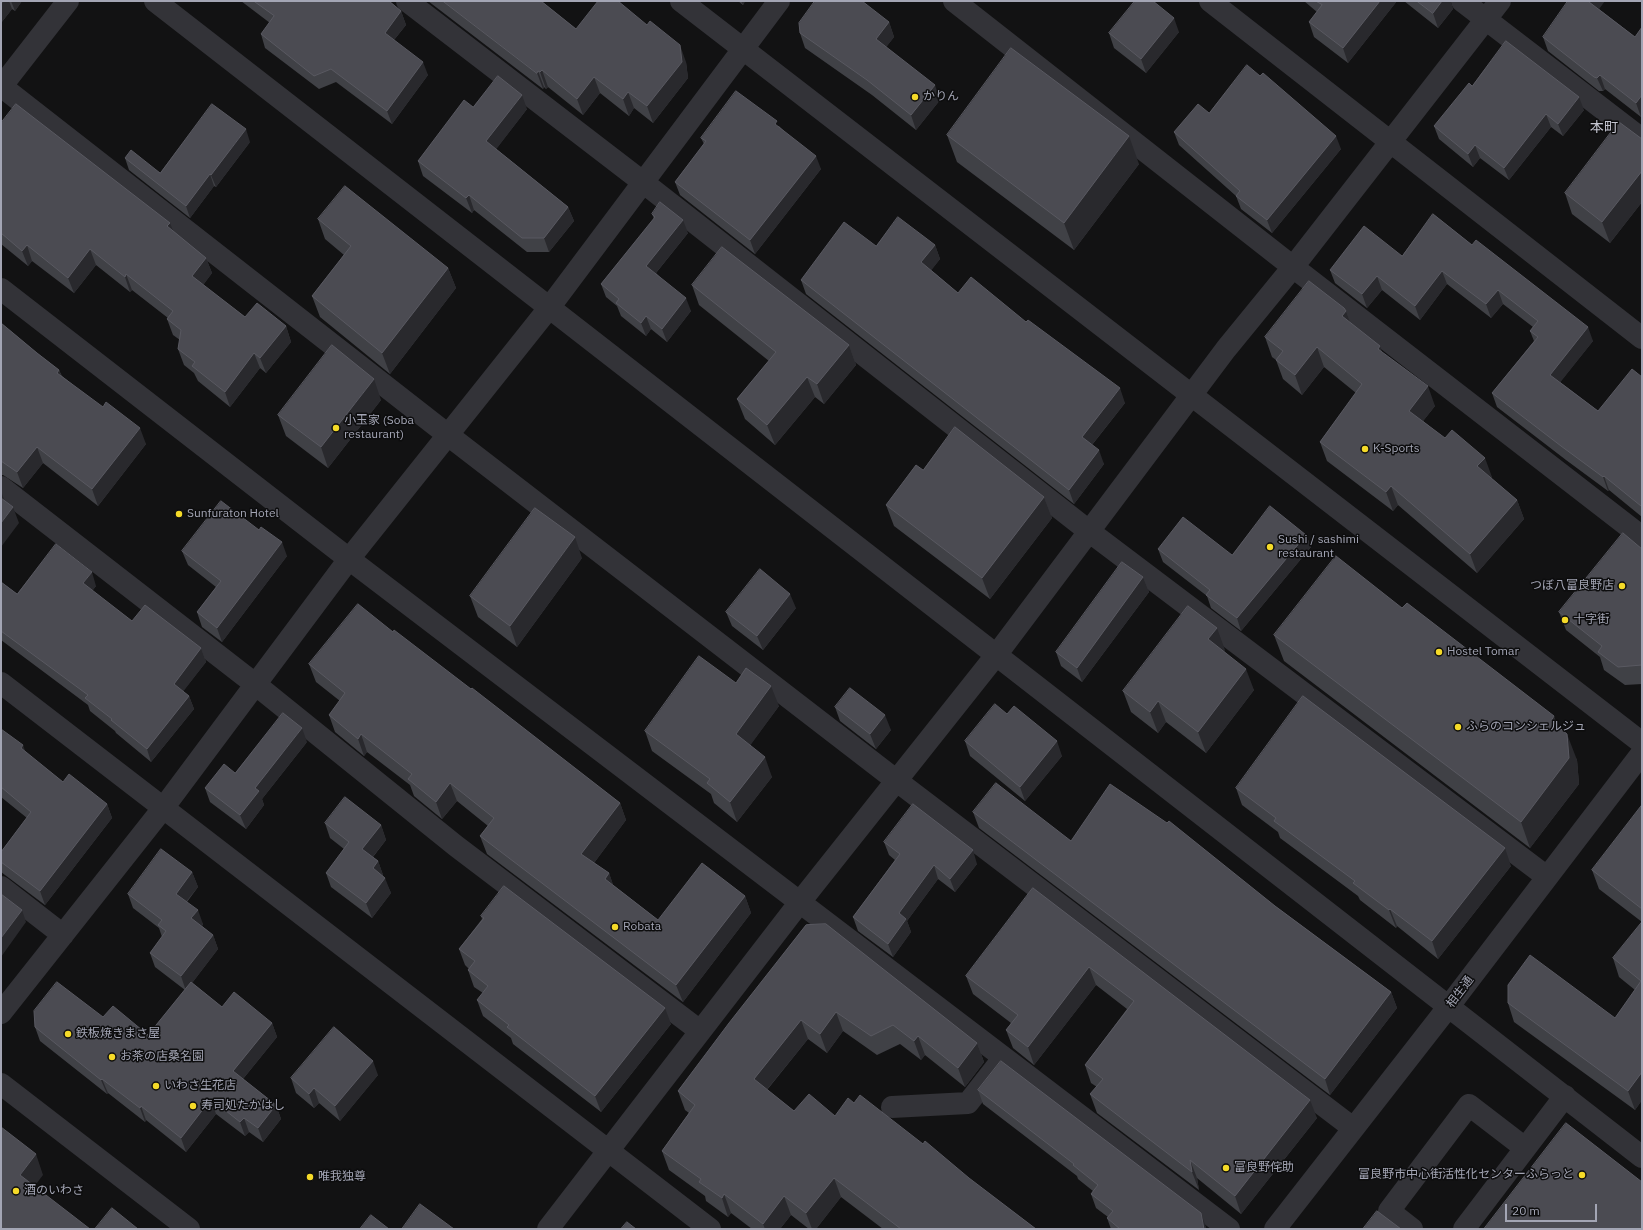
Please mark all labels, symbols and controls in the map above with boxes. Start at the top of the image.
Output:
place label: かりん [923,90,959,104]
marker: かりん [910,92,920,102]
district label: 本町 [1590,120,1618,136]
place label: 小玉家 (Soba restaurant) [344,414,414,442]
marker: 小玉家 (Soba restaurant) [331,423,341,433]
place label: K-Sports [1373,442,1420,456]
marker: K-Sports [1360,444,1370,454]
place label: Sunfuraton Hotel [187,507,279,521]
marker: Sunfuraton Hotel [174,509,184,519]
place label: Sushi / sashimi restaurant [1278,533,1359,561]
marker: Sushi / sashimi restaurant [1265,542,1275,552]
place label: つぼ八富良野店 [1530,579,1614,593]
marker: つぼ八富良野店 [1617,581,1627,591]
place label: 十字街 [1573,613,1609,627]
marker: 十字街 [1560,615,1570,625]
place label: Hostel Tomar [1447,645,1519,659]
marker: Hostel Tomar [1434,647,1444,657]
place label: ふらのコンシェルジュ [1466,720,1586,734]
marker: ふらのコンシェルジュ [1453,722,1463,732]
place label: Robata [623,920,661,934]
marker: Robata [610,922,620,932]
street label: 相生通 [1443,973,1477,1011]
place label: 鉄板焼きまさ屋 [76,1027,160,1041]
marker: 鉄板焼きまさ屋 [63,1029,73,1039]
place label: お茶の店桑名園 [120,1050,204,1064]
marker: お茶の店桑名園 [107,1052,117,1062]
place label: いわさ生花店 [164,1079,236,1093]
marker: いわさ生花店 [151,1081,161,1091]
place label: 寿司処たかはし [201,1099,285,1113]
marker: 寿司処たかはし [188,1101,198,1111]
place label: 富良野侘助 [1234,1161,1294,1175]
marker: 富良野侘助 [1221,1163,1231,1173]
place label: 富良野市中心街活性化センターふらっと [1358,1168,1574,1182]
place label: 唯我独尊 [318,1170,366,1184]
marker: 富良野市中心街活性化センターふらっと [1577,1170,1587,1180]
marker: 唯我独尊 [305,1172,315,1182]
place label: 酒のいわさ [24,1184,84,1198]
marker: 酒のいわさ [11,1186,21,1196]
scale bar [1507,1196,1599,1222]
text: 20 m [1512,1203,1540,1218]

